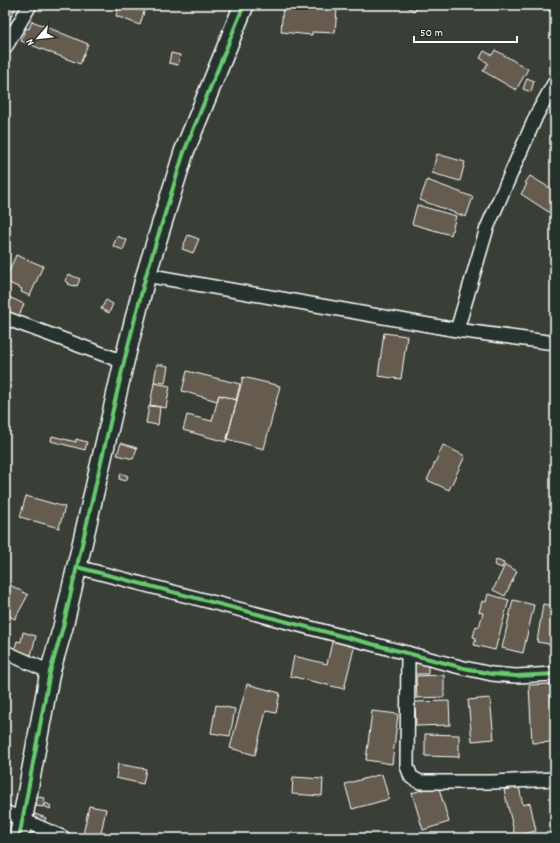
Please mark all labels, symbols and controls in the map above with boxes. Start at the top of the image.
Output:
north arrow [18,18,58,58]
scale bar [414,18,517,44]
text: 50 m [420,25,443,42]
text: N [22,35,39,48]

